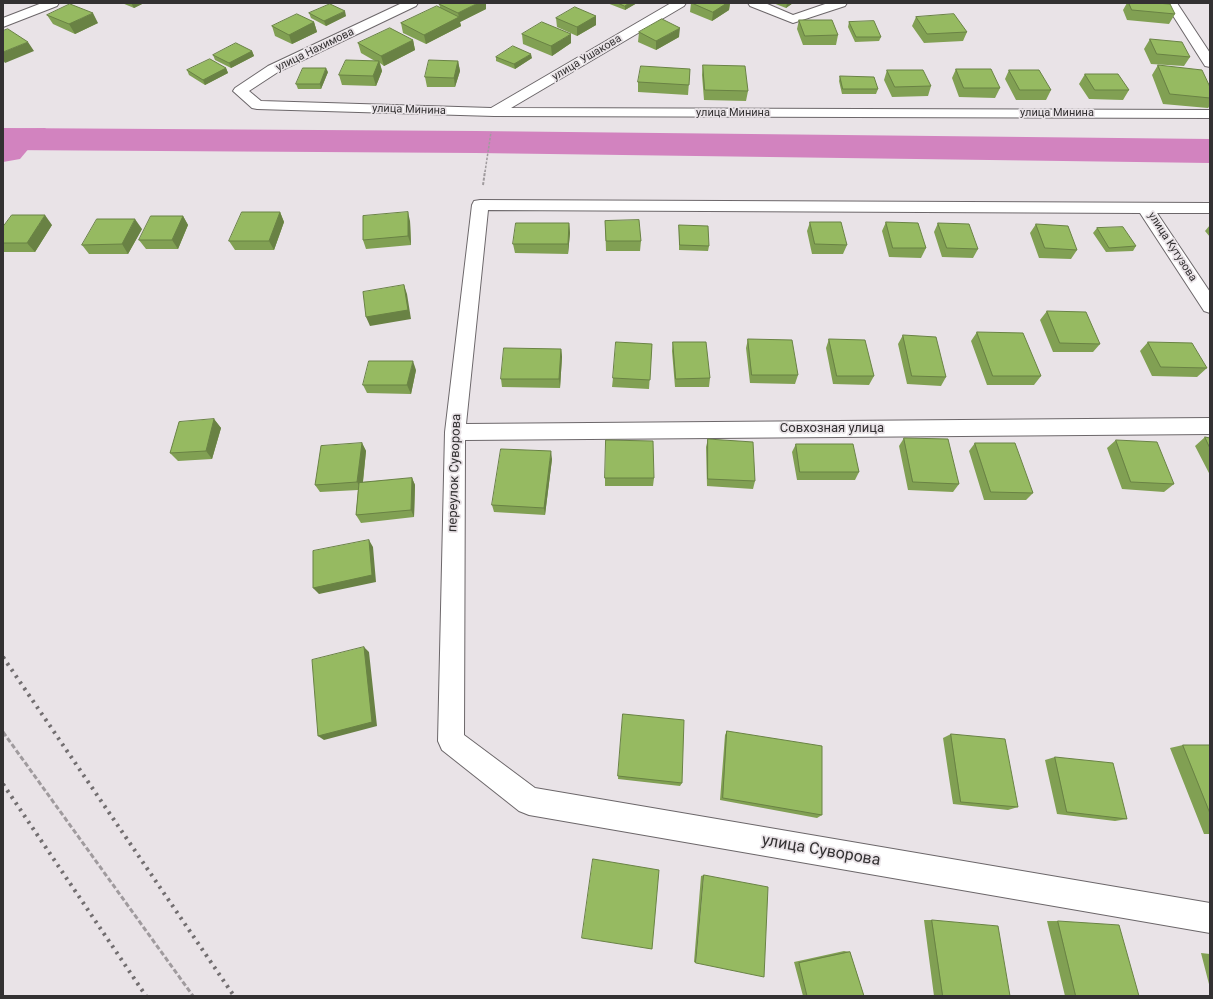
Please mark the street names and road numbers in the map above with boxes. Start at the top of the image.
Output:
street label: улица Нахимова [274,25,356,75]
street label: улица Ушакова [550,32,624,84]
street label: улица Минина [372,102,446,118]
street label: улица Минина [696,106,770,120]
street label: улица Минина [1020,106,1094,120]
street label: улица Кутузова [1145,210,1199,284]
street label: переулок Суворова [445,414,465,532]
street label: Совхозная улица [780,421,884,437]
street label: улица Суворова [760,831,882,871]

